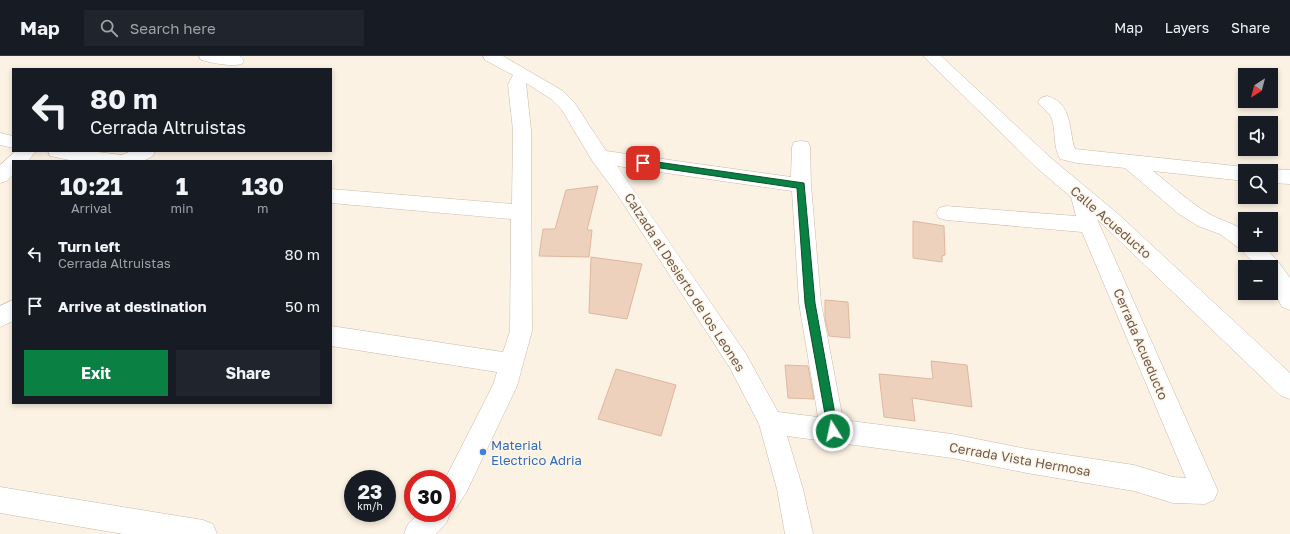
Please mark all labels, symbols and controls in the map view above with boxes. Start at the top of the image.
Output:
search box [84,10,364,46]
text: Map [20,16,60,39]
icon: search [98,17,120,39]
text: Search here [130,19,216,37]
text: Map [1114,19,1143,36]
text: Layers [1165,19,1209,36]
text: Share [1231,19,1270,36]
north arrow [1238,68,1278,108]
map controls [1238,68,1278,300]
text: 80 m [90,82,158,115]
icon: left [24,84,76,136]
text: Cerrada Altruistas [90,116,246,138]
button: sound [1238,116,1278,156]
pin [626,146,660,180]
icon: arrive [632,152,654,174]
button: search [1238,164,1278,204]
text: 10:21 [60,171,123,200]
text: 1 [176,171,188,200]
text: 130 [241,171,284,200]
street label: Calle Acueducto [1067,182,1155,262]
street label: Calzada al Desierto de los Leones [621,190,749,374]
text: Arrival [71,200,112,216]
text: min [171,200,194,216]
text: m [257,200,269,216]
button: + [1238,212,1278,252]
text: Turn left [58,237,120,255]
icon: left [24,243,46,265]
text: 80 m [285,245,320,263]
text: Cerrada Altruistas [58,255,171,271]
button: − [1238,260,1278,300]
street label: Cerrada Acueducto [1110,286,1172,402]
icon: arrive [24,295,46,317]
text: Arrive at destination [58,297,207,315]
text: 50 m [285,297,320,315]
button: Exit [24,350,168,396]
button: Share [176,350,320,396]
position arrow [812,410,854,452]
place label: Material Electrico Adria [491,437,582,468]
street label: Cerrada Vista Hermosa [948,439,1092,479]
marker: Material Electrico Adria [478,447,488,457]
speed limit sign: 30 [404,470,456,522]
text: 23 [358,479,382,503]
text: km/h [357,500,383,512]

